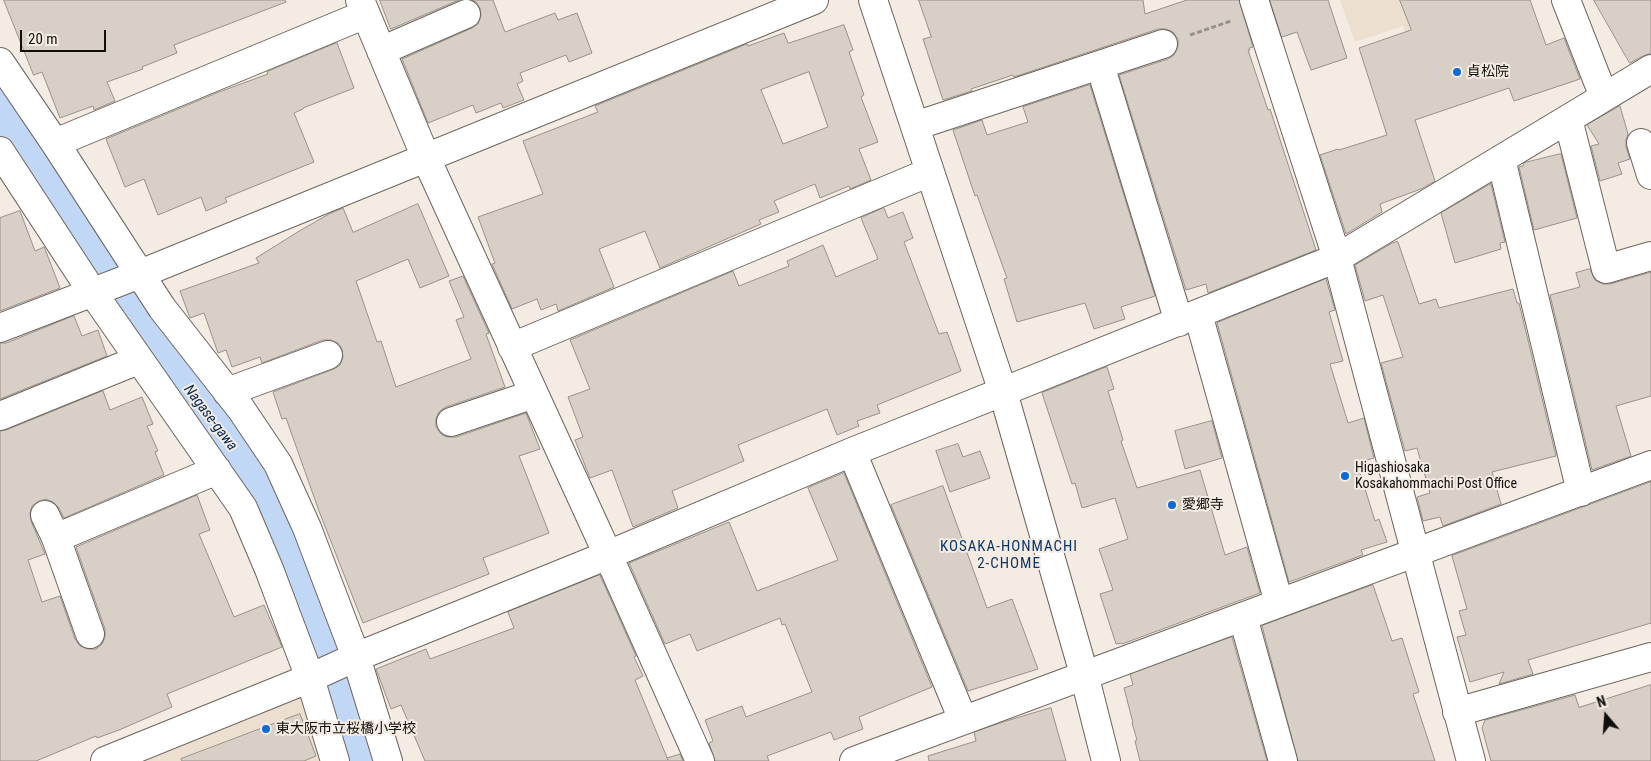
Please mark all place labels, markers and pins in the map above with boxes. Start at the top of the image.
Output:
place label: 貞松院 [1467,64,1509,80]
marker: 貞松院 [1451,66,1463,78]
place label: Higashiosaka Kosakahommachi Post Office [1355,460,1517,492]
marker: Higashiosaka Kosakahommachi Post Office [1339,470,1351,482]
place label: 愛郷寺 [1182,497,1224,513]
marker: 愛郷寺 [1166,499,1178,511]
place label: 東大阪市立桜橋小学校 [276,721,416,737]
marker: 東大阪市立桜橋小学校 [260,723,272,735]

